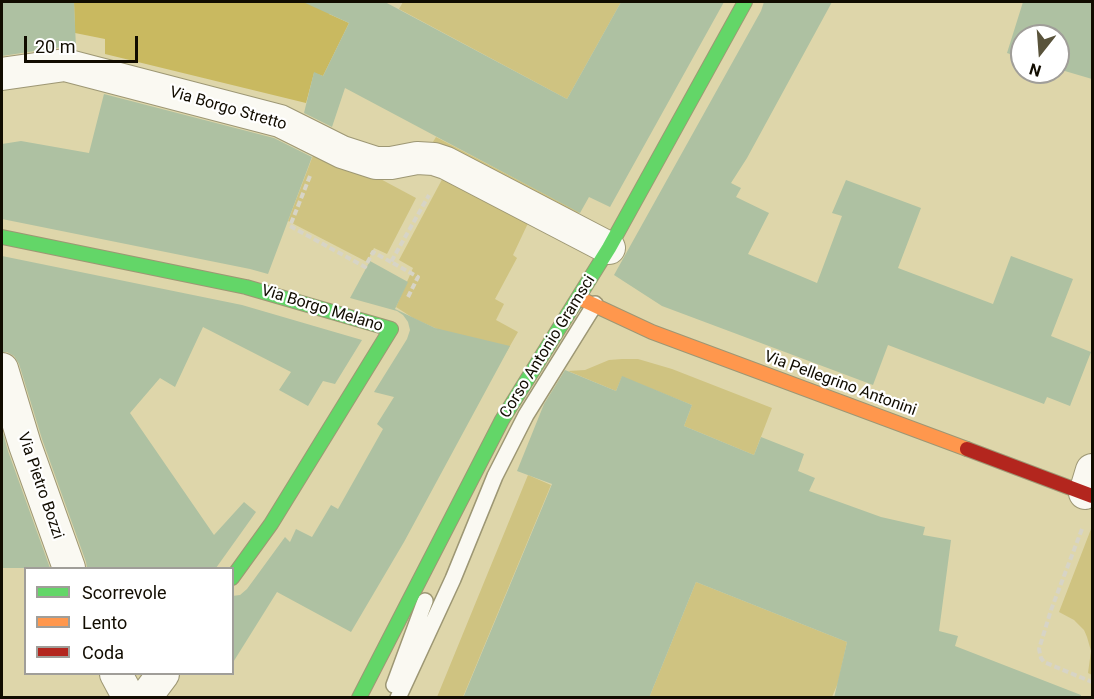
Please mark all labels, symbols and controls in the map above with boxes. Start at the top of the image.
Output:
scale bar [27,24,141,62]
north arrow [1010,24,1070,84]
text: 20 m [35,36,75,57]
text: N [1027,59,1043,81]
street label: Via Borgo Stretto [167,83,289,135]
street label: Corso Antonio Gramsci [496,272,600,422]
street label: Via Borgo Melano [259,281,385,337]
street label: Via Pellegrino Antonini [761,348,919,420]
street label: Via Pietro Bozzi [13,430,67,542]
legend [24,567,234,675]
text: Scorrevole [82,582,167,603]
text: Lento [82,612,127,633]
text: Coda [82,642,124,663]

